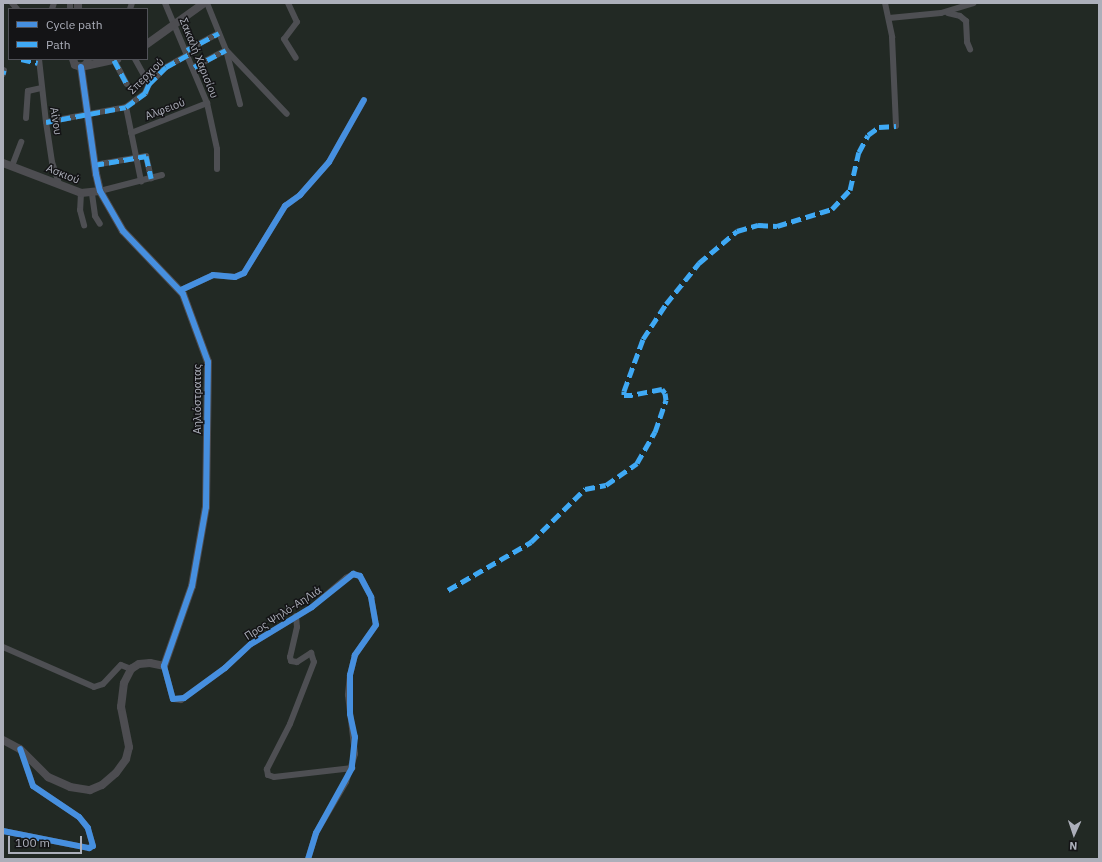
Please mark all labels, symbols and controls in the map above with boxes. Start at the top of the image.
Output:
legend [8,8,148,60]
street label: Σακαλή Χαρισίου [177,16,221,100]
text: Cycle path [46,17,103,32]
text: Path [46,37,71,52]
street label: Σπερχιού [125,55,167,97]
street label: Αλφειού [143,95,187,123]
street label: Αίνου [47,106,65,136]
street label: Ασκιού [44,161,82,187]
street label: Αηλιόστρατας [190,364,204,434]
street label: Προς Ψηλό-ΑηΛιά [242,583,324,643]
north arrow [1054,814,1094,854]
scale bar [10,828,84,854]
text: 100 m [15,835,50,850]
text: N [1069,839,1078,853]

